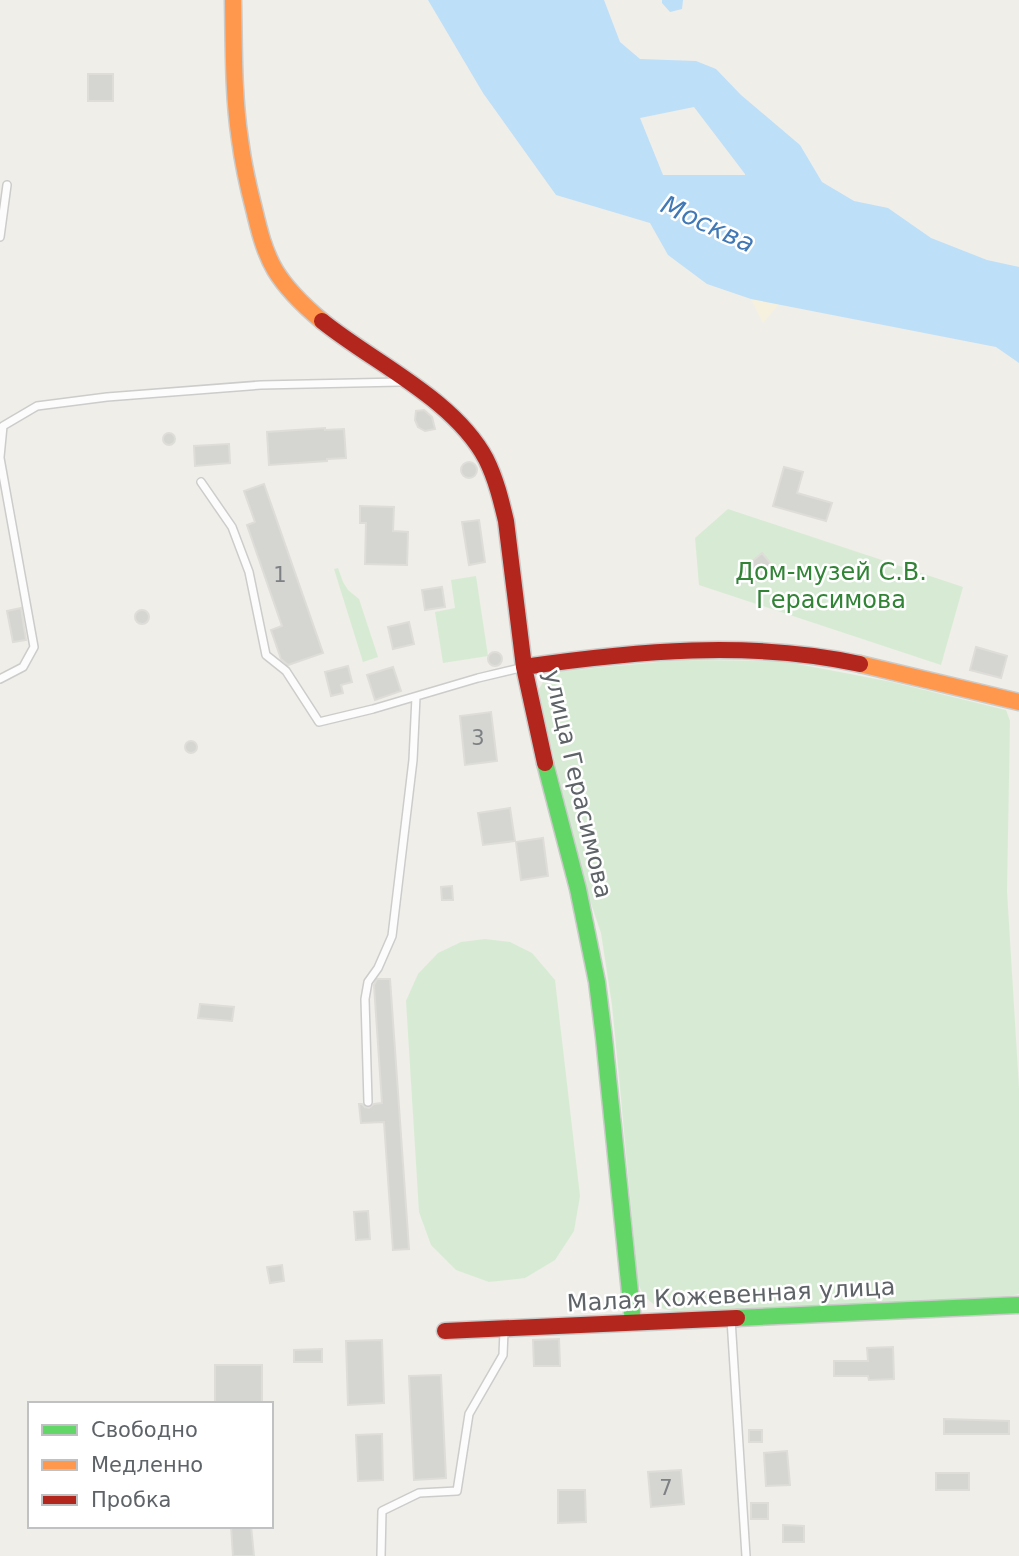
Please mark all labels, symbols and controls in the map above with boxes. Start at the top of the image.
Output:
water label: Москва [657,189,759,259]
park label: Дом-музей С.В. Герасимова [735,558,927,614]
house number: 1 [273,563,287,587]
street label: улица Герасимова [538,667,618,901]
house number: 3 [471,726,485,750]
street label: Малая Кожевенная улица [566,1272,896,1318]
legend [28,1402,273,1528]
text: Свободно [91,1418,198,1442]
text: Медленно [91,1453,203,1477]
house number: 7 [659,1476,673,1500]
text: Пробка [91,1488,171,1512]

